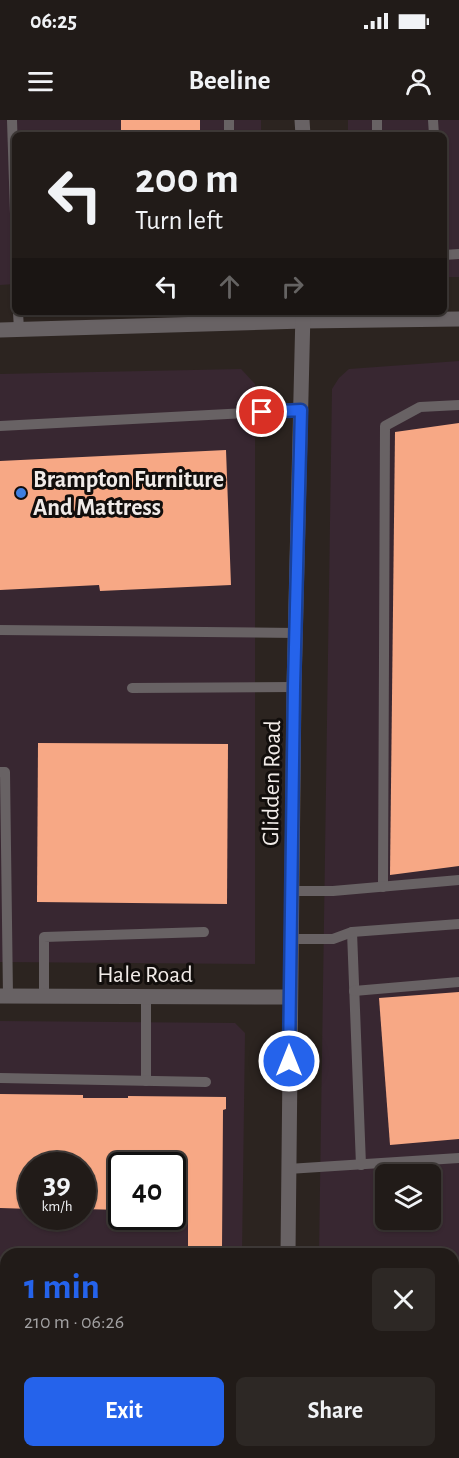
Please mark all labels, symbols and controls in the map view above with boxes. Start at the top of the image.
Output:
text: 06:25 [30,10,77,32]
icon: menu [24,65,57,98]
icon: person [402,65,435,98]
text: Beeline [188,67,271,94]
icon: left [36,156,114,234]
text: 200 m [135,158,239,200]
text: Turn left [135,207,223,234]
icon: left [150,270,183,303]
icon: ahead [213,270,246,303]
icon: right [276,270,309,303]
pin [236,386,287,437]
icon: arrive [245,395,278,428]
place label: Brampton Furniture And Mattress [33,468,224,520]
marker: Brampton Furniture And Mattress [14,486,28,500]
street label: Glidden Road [259,720,285,846]
street label: Hale Road [97,963,193,987]
position arrow [257,1029,321,1093]
speed limit sign: 40 [108,1152,186,1230]
map controls [375,1164,441,1230]
button: layers [375,1164,441,1230]
text: 39 [43,1169,71,1199]
text: km/h [42,1199,72,1214]
button: close [372,1268,435,1331]
text: 1 min [24,1269,100,1305]
text: 210 m · 06:26 [24,1312,124,1332]
button: Exit [24,1377,224,1446]
button: Share [236,1377,435,1446]

